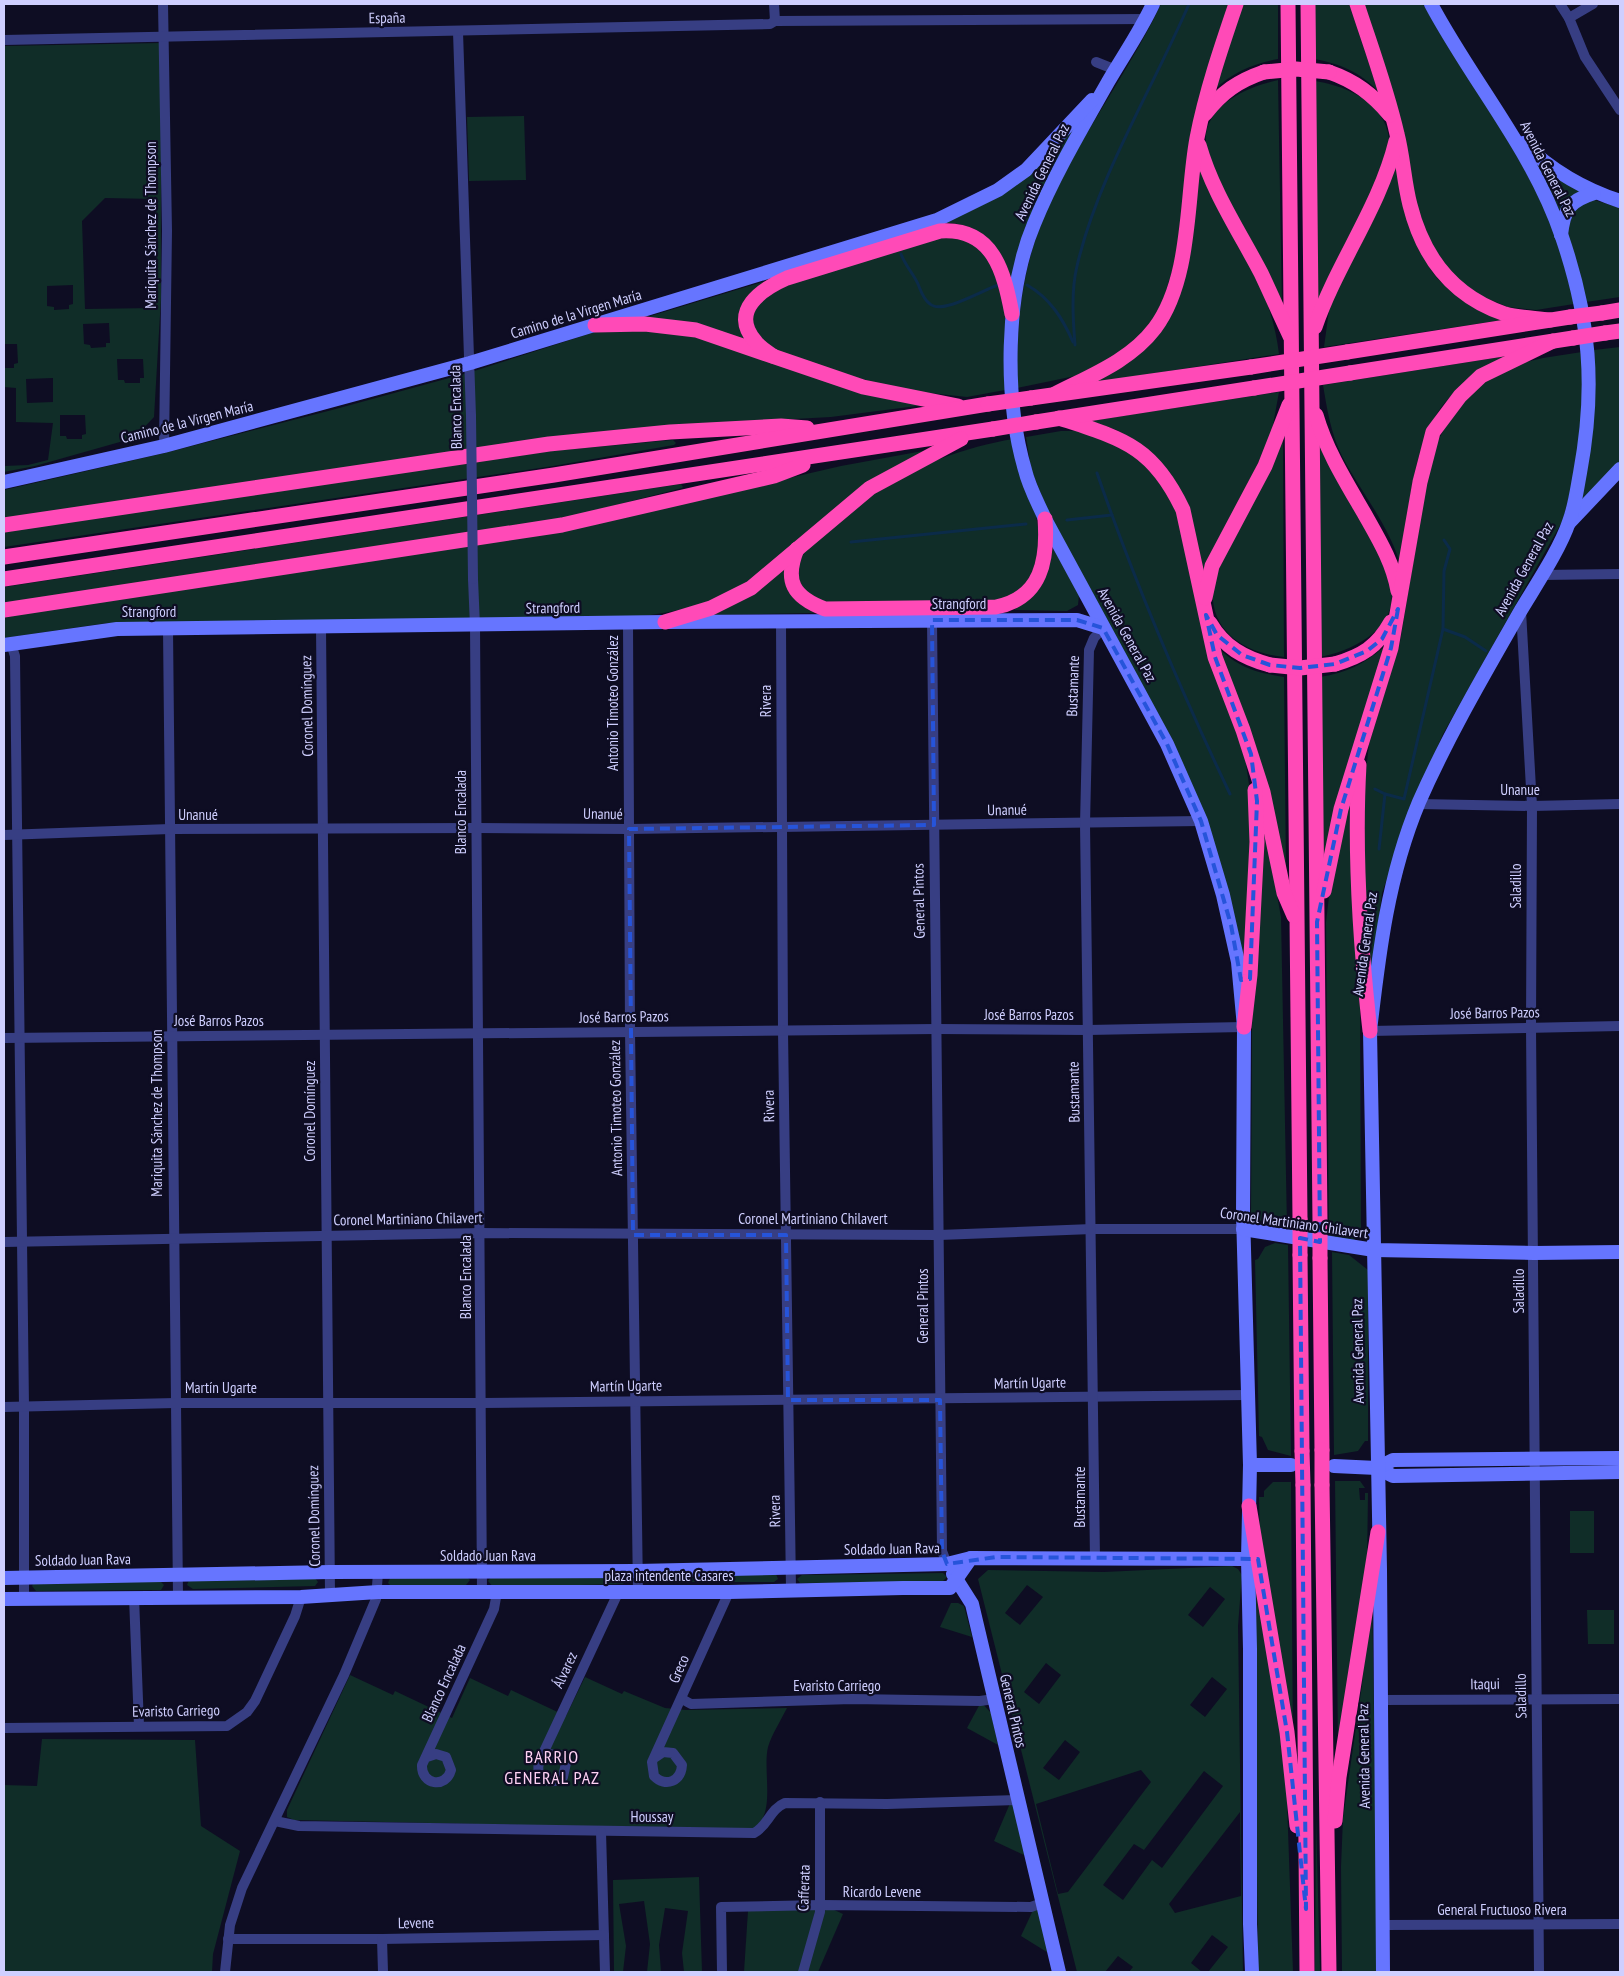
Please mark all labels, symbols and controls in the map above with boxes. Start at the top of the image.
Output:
street label: España [369,8,405,27]
street label: Avenida General Paz [1516,118,1581,220]
street label: Avenida General Paz [1010,120,1073,223]
street label: Mariquita Sánchez de Thompson [141,141,160,309]
street label: Camino de la Virgen María [508,285,644,342]
street label: Blanco Encalada [445,365,466,449]
street label: Camino de la Virgen María [119,396,255,447]
street label: Avenida General Paz [1490,518,1557,619]
street label: Avenida General Paz [1094,584,1161,685]
street label: Strangford [932,594,986,613]
street label: Strangford [526,598,580,617]
street label: Strangford [122,602,176,621]
street label: Antonio Timoteo González [603,635,622,771]
street label: Coronel Domínguez [296,655,317,757]
street label: Bustamante [1062,655,1083,717]
street label: Rivera [756,685,775,717]
street label: Blanco Encalada [451,770,470,854]
street label: Unanue [1500,780,1540,799]
street label: Unanué [987,800,1027,819]
street label: Unanué [583,804,623,823]
street label: Unanué [178,805,218,824]
street label: General Pintos [908,863,929,939]
street label: Saladillo [1506,863,1525,909]
street label: Avenida General Paz [1348,891,1381,997]
street label: José Barros Pazos [1449,1002,1540,1023]
street label: José Barros Pazos [983,1005,1074,1024]
street label: José Barros Pazos [578,1006,669,1027]
street label: José Barros Pazos [173,1011,264,1030]
street label: Mariquita Sánchez de Thompson [147,1029,166,1197]
street label: Antonio Timoteo González [605,1040,626,1176]
street label: Coronel Domínguez [300,1060,319,1162]
street label: Bustamante [1063,1061,1084,1123]
street label: Rivera [759,1090,778,1122]
street label: Coronel Martiniano Chilavert [1219,1203,1369,1242]
street label: Coronel Martiniano Chilavert [333,1208,483,1229]
street label: Coronel Martiniano Chilavert [738,1209,888,1228]
street label: Blanco Encalada [456,1235,475,1319]
street label: General Pintos [913,1268,932,1344]
street label: Saladillo [1509,1268,1528,1314]
street label: Avenida General Paz [1347,1298,1368,1404]
street label: Martín Ugarte [994,1372,1066,1393]
street label: Martín Ugarte [590,1375,662,1396]
street label: Martín Ugarte [185,1378,257,1397]
street label: Coronel Domínguez [303,1465,324,1567]
street label: Bustamante [1070,1466,1089,1528]
street label: Rivera [765,1495,784,1527]
street label: Soldado Juan Rava [844,1538,940,1559]
street label: Soldado Juan Rava [440,1546,536,1565]
street label: Soldado Juan Rava [35,1549,131,1570]
street label: plaza intendente Casares [604,1566,734,1585]
street label: Blanco Encalada [417,1641,470,1725]
street label: Álvarez [548,1649,581,1691]
street label: Greco [664,1652,693,1686]
street label: General Pintos [996,1672,1031,1750]
street label: Saladillo [1511,1673,1530,1719]
street label: Itaqui [1470,1674,1500,1693]
street label: Evaristo Carriego [793,1676,881,1695]
street label: Evaristo Carriego [132,1700,220,1721]
street label: Avenida General Paz [1353,1703,1374,1809]
district label: BARRIO GENERAL PAZ [504,1745,600,1789]
street label: Houssay [631,1807,674,1826]
street label: Cafferata [793,1864,814,1912]
street label: Ricardo Levene [843,1882,921,1901]
street label: General Fructuoso Rivera [1437,1900,1567,1919]
street label: Levene [398,1913,434,1932]

